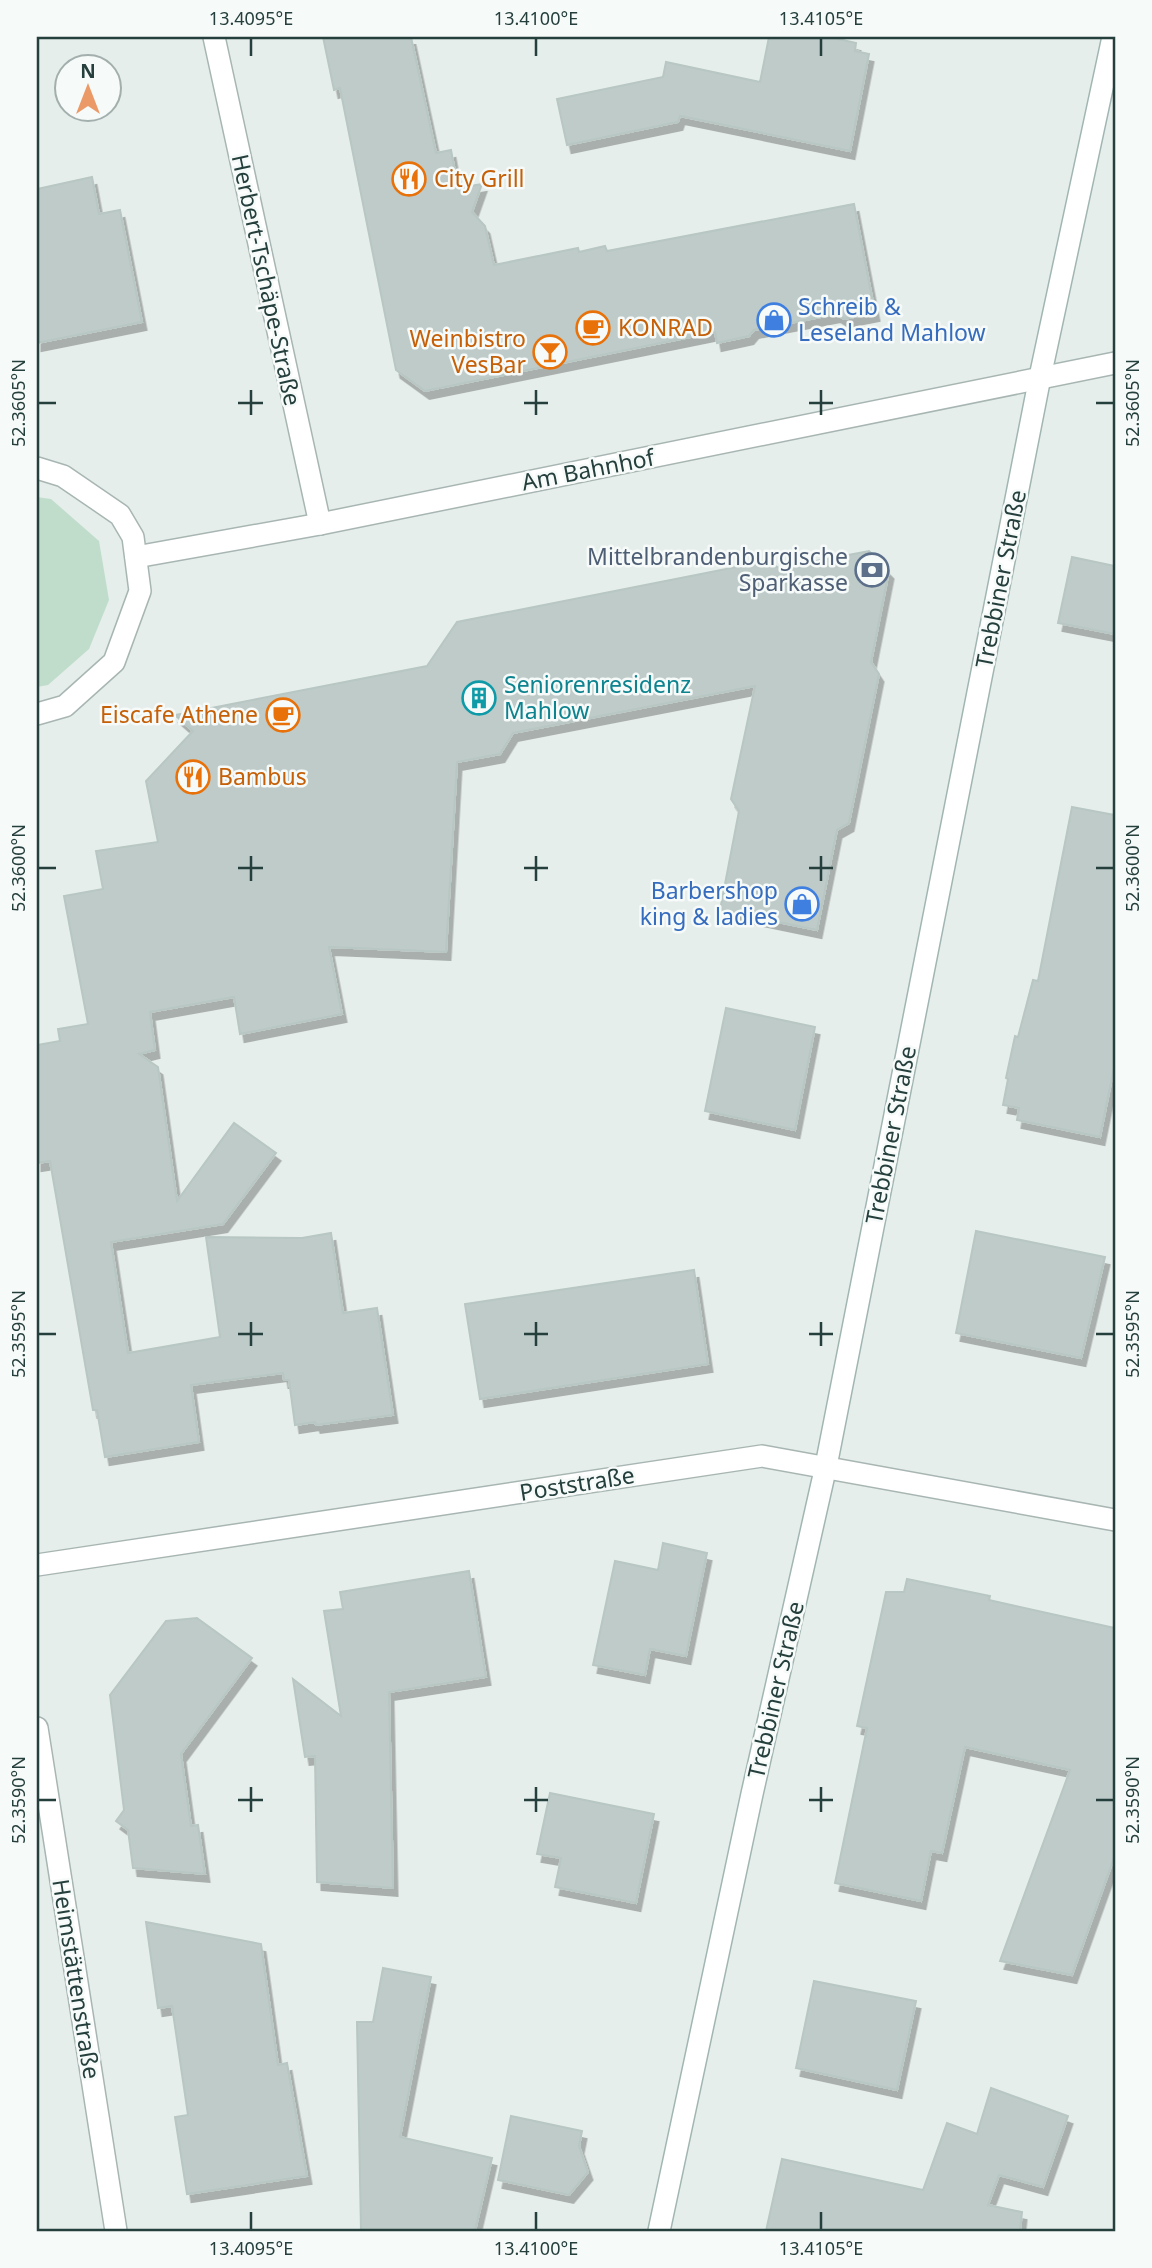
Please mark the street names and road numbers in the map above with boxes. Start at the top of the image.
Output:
street label: Herbert-Tschäpe-Straße [225,151,309,409]
street label: Am Bahnhof [519,440,658,498]
street label: Trebbiner Straße [967,487,1033,671]
street label: Trebbiner Straße [857,1043,923,1227]
street label: Poststraße [517,1458,637,1508]
street label: Trebbiner Straße [739,1598,811,1782]
street label: Heimstättenstraße [45,1876,109,2081]

